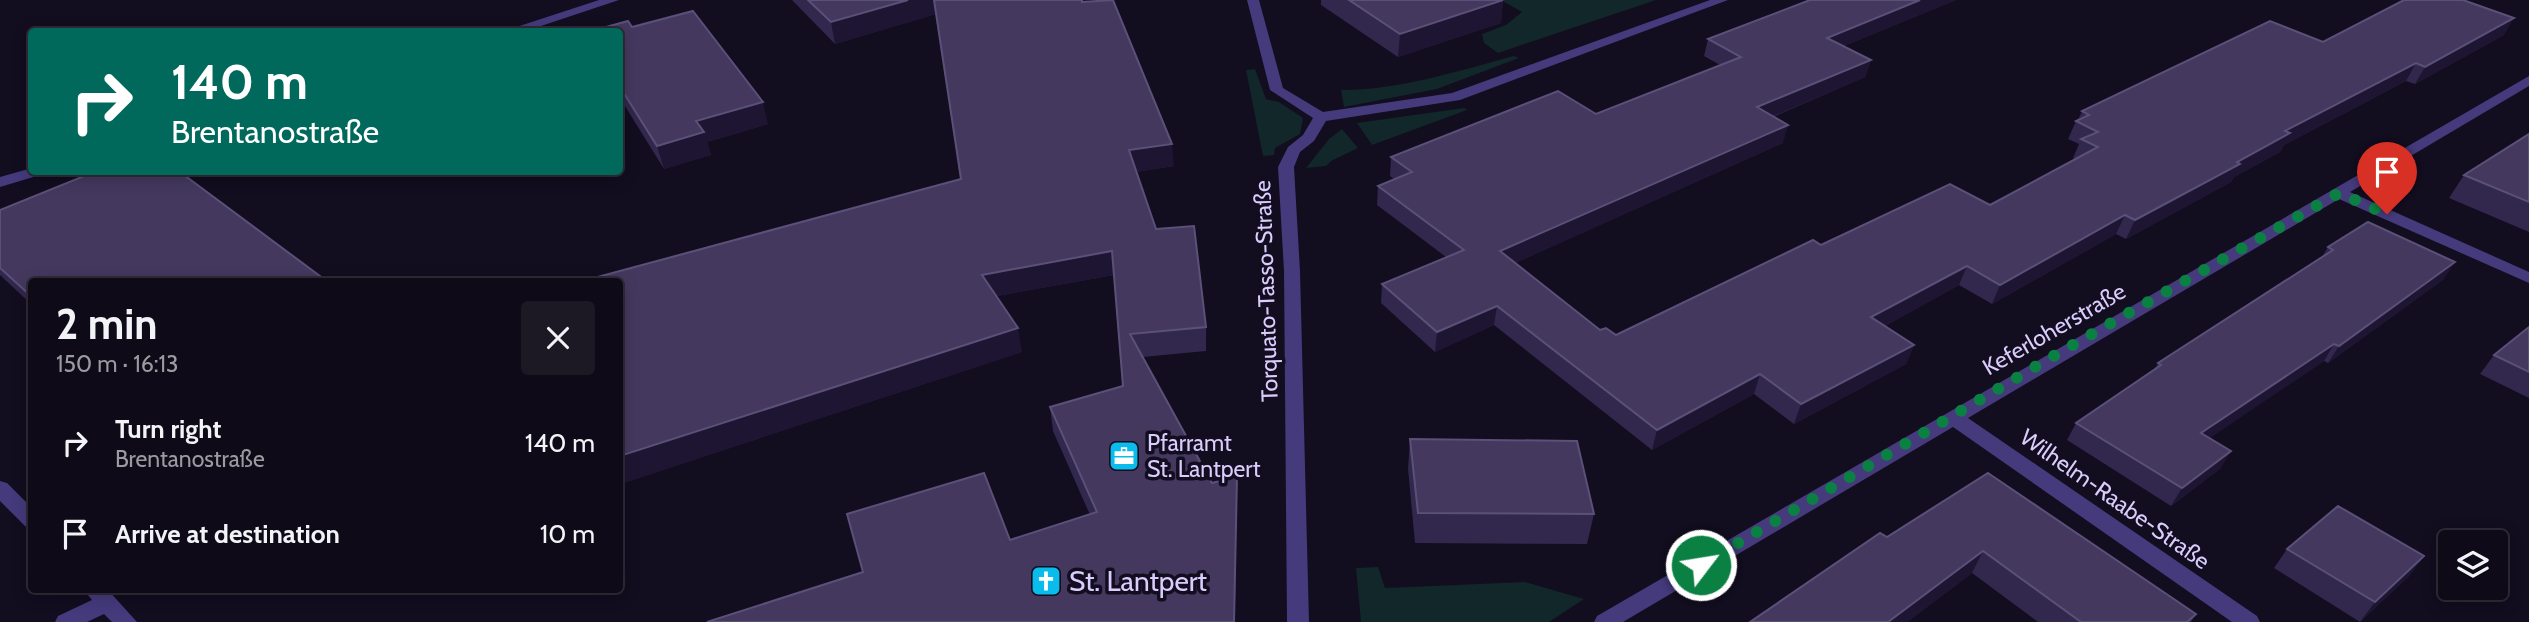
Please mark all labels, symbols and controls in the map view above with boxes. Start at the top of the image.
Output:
text: 140 m [171,52,308,111]
icon: right [56,56,147,147]
text: Brentanostraße [171,112,379,151]
pin [2357,142,2417,214]
icon: arrive [2368,153,2406,191]
street label: Torquato-Tasso-Straße [1248,179,1284,402]
street label: Keferloherstraße [1978,277,2131,381]
text: 2 min [56,298,157,350]
button: close [521,301,595,375]
text: 150 m · 16:13 [56,350,178,378]
text: Turn right [115,413,221,445]
street label: Wilhelm-Raabe-Straße [2015,423,2215,575]
icon: right [56,424,94,462]
text: 140 m [525,427,595,459]
place label: Pfarramt St. Lantpert [1147,429,1261,483]
office icon: Pfarramt St. Lantpert [1107,439,1141,473]
text: Brentanostraße [115,445,265,473]
icon: arrive [56,515,94,553]
text: Arrive at destination [115,518,340,550]
text: 10 m [540,518,595,550]
position arrow [1664,528,1738,602]
map controls [2438,530,2508,600]
button: layers [2438,530,2508,600]
church icon: St. Lantpert [1029,564,1063,598]
place label: St. Lantpert [1069,564,1207,598]

